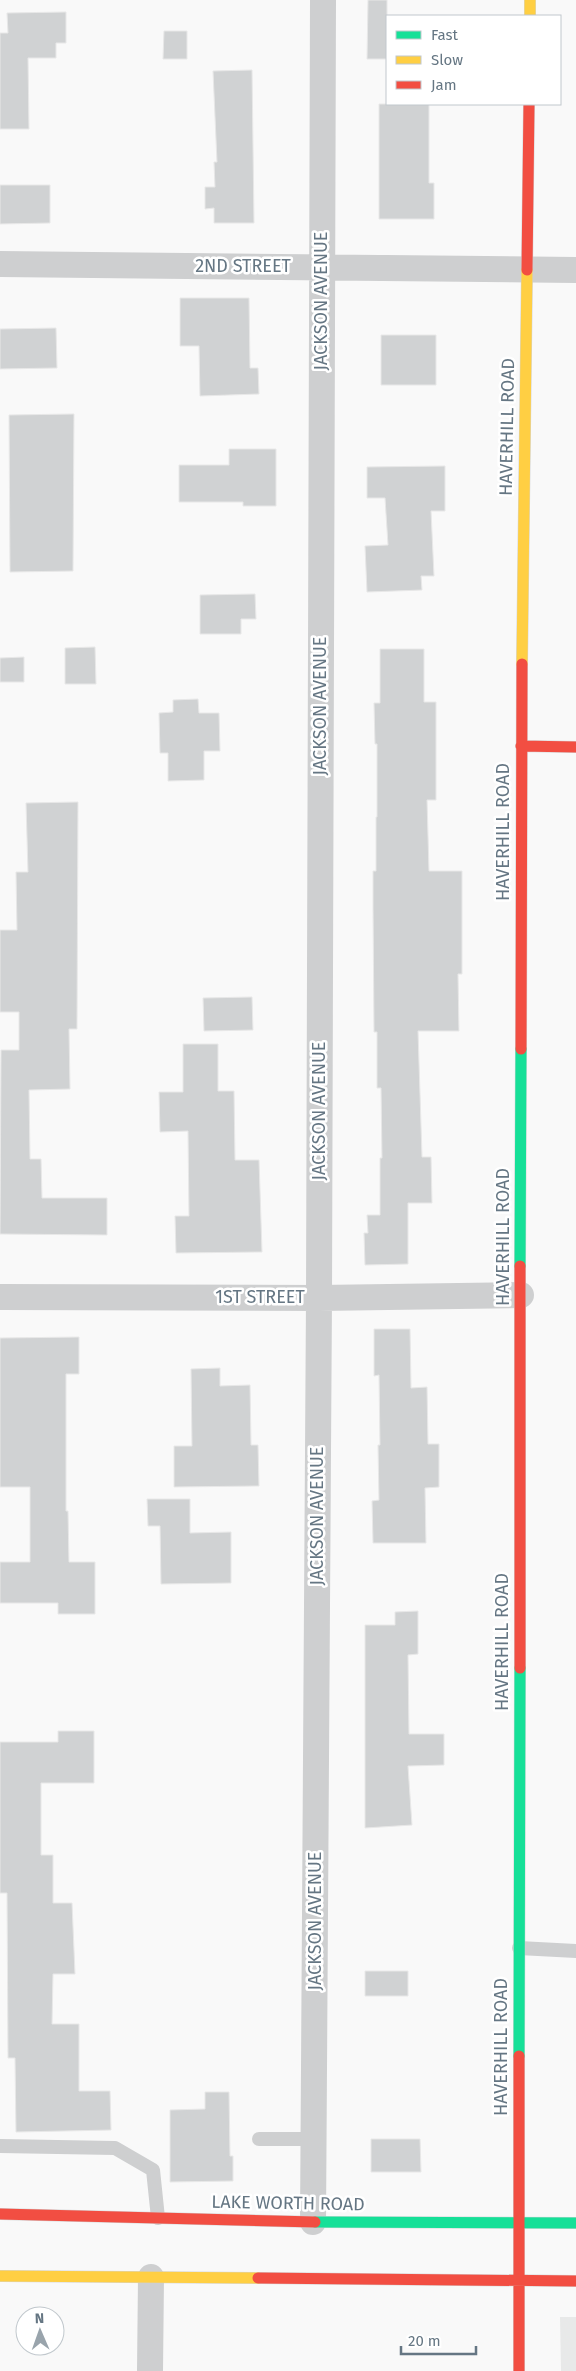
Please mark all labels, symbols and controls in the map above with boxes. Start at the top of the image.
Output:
legend [386,15,561,105]
text: Fast [431,26,458,44]
text: Slow [431,51,463,69]
text: Jam [431,76,457,94]
street label: JACKSON AVENUE [310,232,332,371]
street label: 2ND STREET [195,255,292,277]
street label: HAVERHILL ROAD [495,358,519,496]
street label: JACKSON AVENUE [309,637,331,776]
street label: HAVERHILL ROAD [492,763,514,901]
street label: JACKSON AVENUE [308,1042,330,1181]
street label: HAVERHILL ROAD [492,1168,514,1306]
street label: 1ST STREET [215,1286,305,1308]
street label: JACKSON AVENUE [306,1447,328,1586]
street label: HAVERHILL ROAD [491,1573,513,1711]
street label: JACKSON AVENUE [304,1852,326,1991]
street label: HAVERHILL ROAD [490,1978,512,2116]
street label: LAKE WORTH ROAD [211,2191,365,2215]
north arrow [15,2306,65,2356]
text: N [35,2310,45,2327]
scale bar [401,2324,476,2356]
text: 20 m [408,2332,441,2350]

